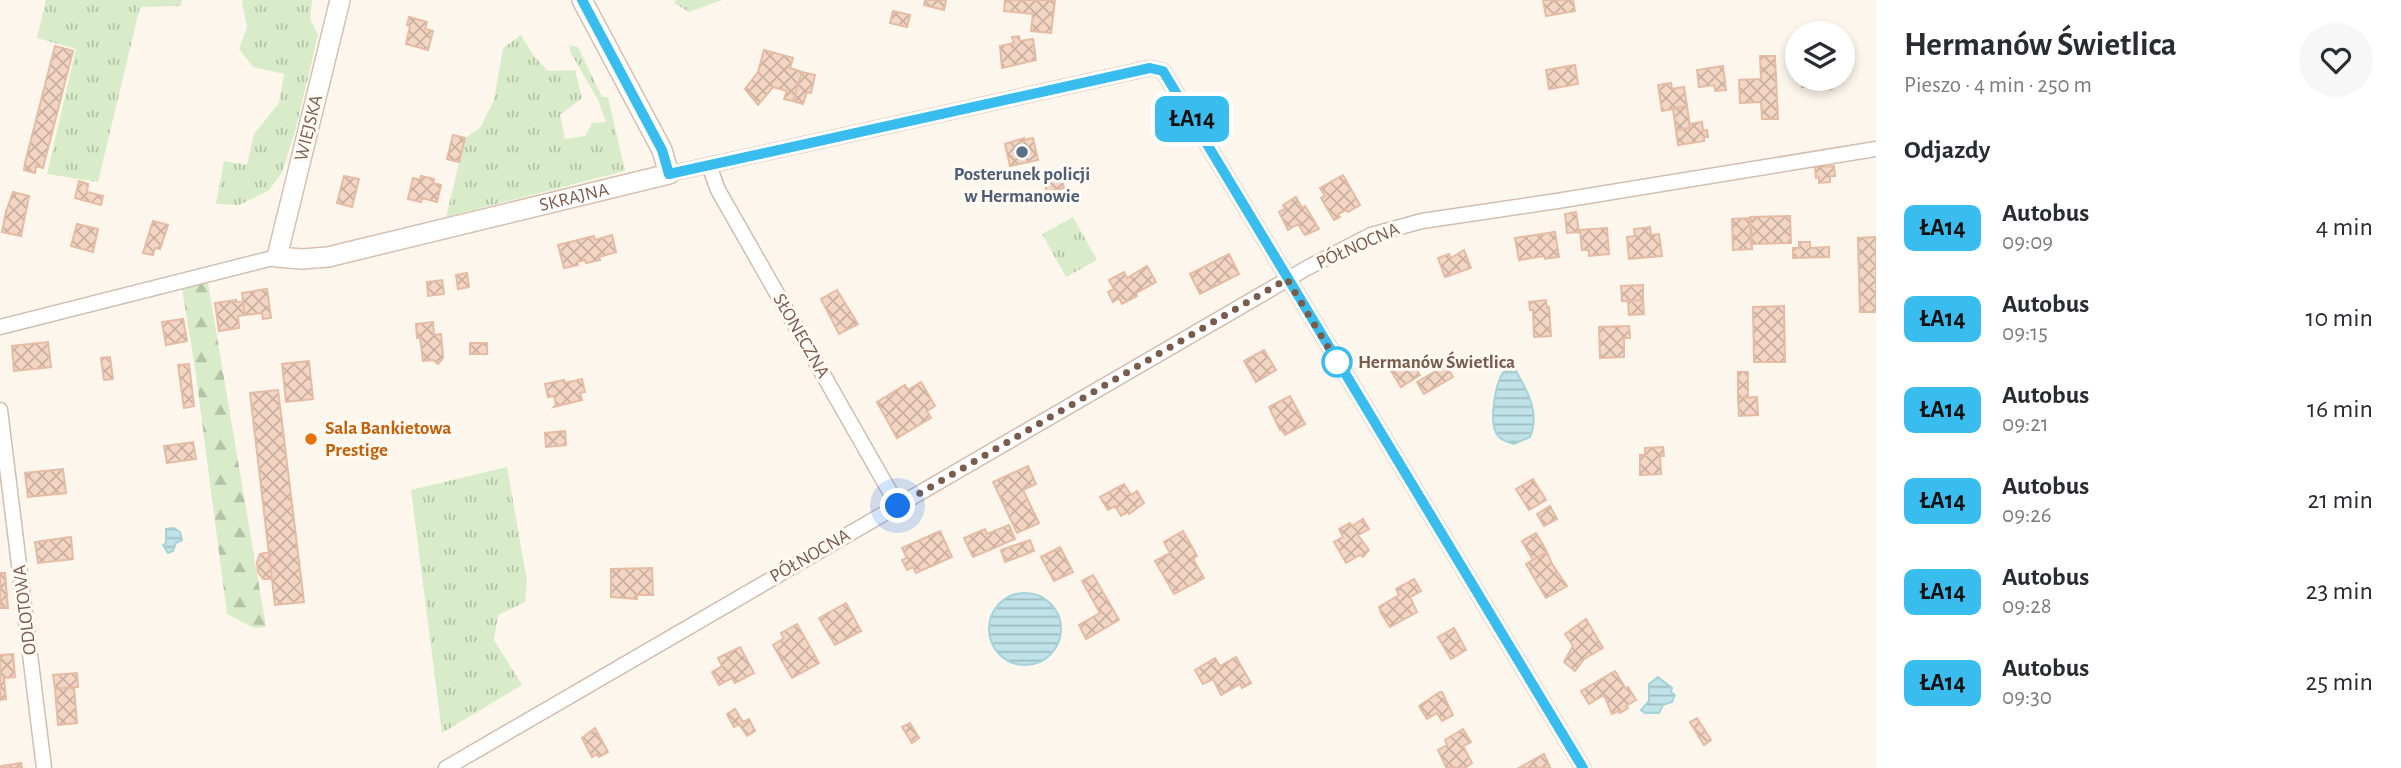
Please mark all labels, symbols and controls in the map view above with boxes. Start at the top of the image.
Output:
map controls [1785,21,1855,91]
button: layers [1785,21,1855,91]
button: heart [2299,23,2373,97]
text: Hermanów Świetlica [1904,29,2177,62]
text: Pieszo · 4 min · 250 m [1904,74,2092,97]
street label: WIEJSKA [292,93,326,163]
line badge: ŁA14 [1143,96,1241,142]
text: ŁA14 [1169,107,1215,131]
text: Odjazdy [1904,137,1990,163]
marker: Posterunek policji w Hermanowie [1014,144,1030,160]
place label: Posterunek policji w Hermanowie [954,165,1090,206]
street label: SKRAJNA [537,180,611,215]
text: Autobus [2002,200,2089,226]
text: 4 min [2316,214,2373,240]
text: ŁA14 [1920,216,1965,240]
street label: PÓŁNOCNA [1313,217,1402,273]
text: 09:09 [2002,231,2053,254]
street label: SŁONECZNA [769,290,833,382]
text: Autobus [2002,291,2089,317]
text: 10 min [2306,305,2373,331]
text: ŁA14 [1920,307,1965,331]
text: 09:15 [2002,322,2048,345]
marker: Hermanów Świetlica [1322,347,1352,377]
place label: Hermanów Świetlica [1358,351,1515,372]
text: Autobus [2002,382,2089,408]
text: 16 min [2307,396,2373,422]
text: ŁA14 [1920,398,1965,422]
text: 09:21 [2002,413,2049,436]
place label: Sala Bankietowa Prestige [325,419,451,460]
marker: Sala Bankietowa Prestige [303,431,319,447]
text: Autobus [2002,473,2089,499]
text: 21 min [2307,487,2373,513]
your location [880,488,915,523]
text: ŁA14 [1920,489,1965,513]
text: 09:26 [2002,504,2052,527]
street label: PÓŁNOCNA [766,524,853,586]
street label: ODLOTOWA [10,564,40,656]
text: Autobus [2002,564,2089,590]
text: 23 min [2306,578,2373,604]
text: ŁA14 [1920,580,1965,604]
text: 09:28 [2002,595,2052,618]
text: Autobus [2002,655,2089,681]
text: 25 min [2306,669,2373,695]
text: ŁA14 [1920,671,1965,695]
text: 09:30 [2002,686,2052,709]

